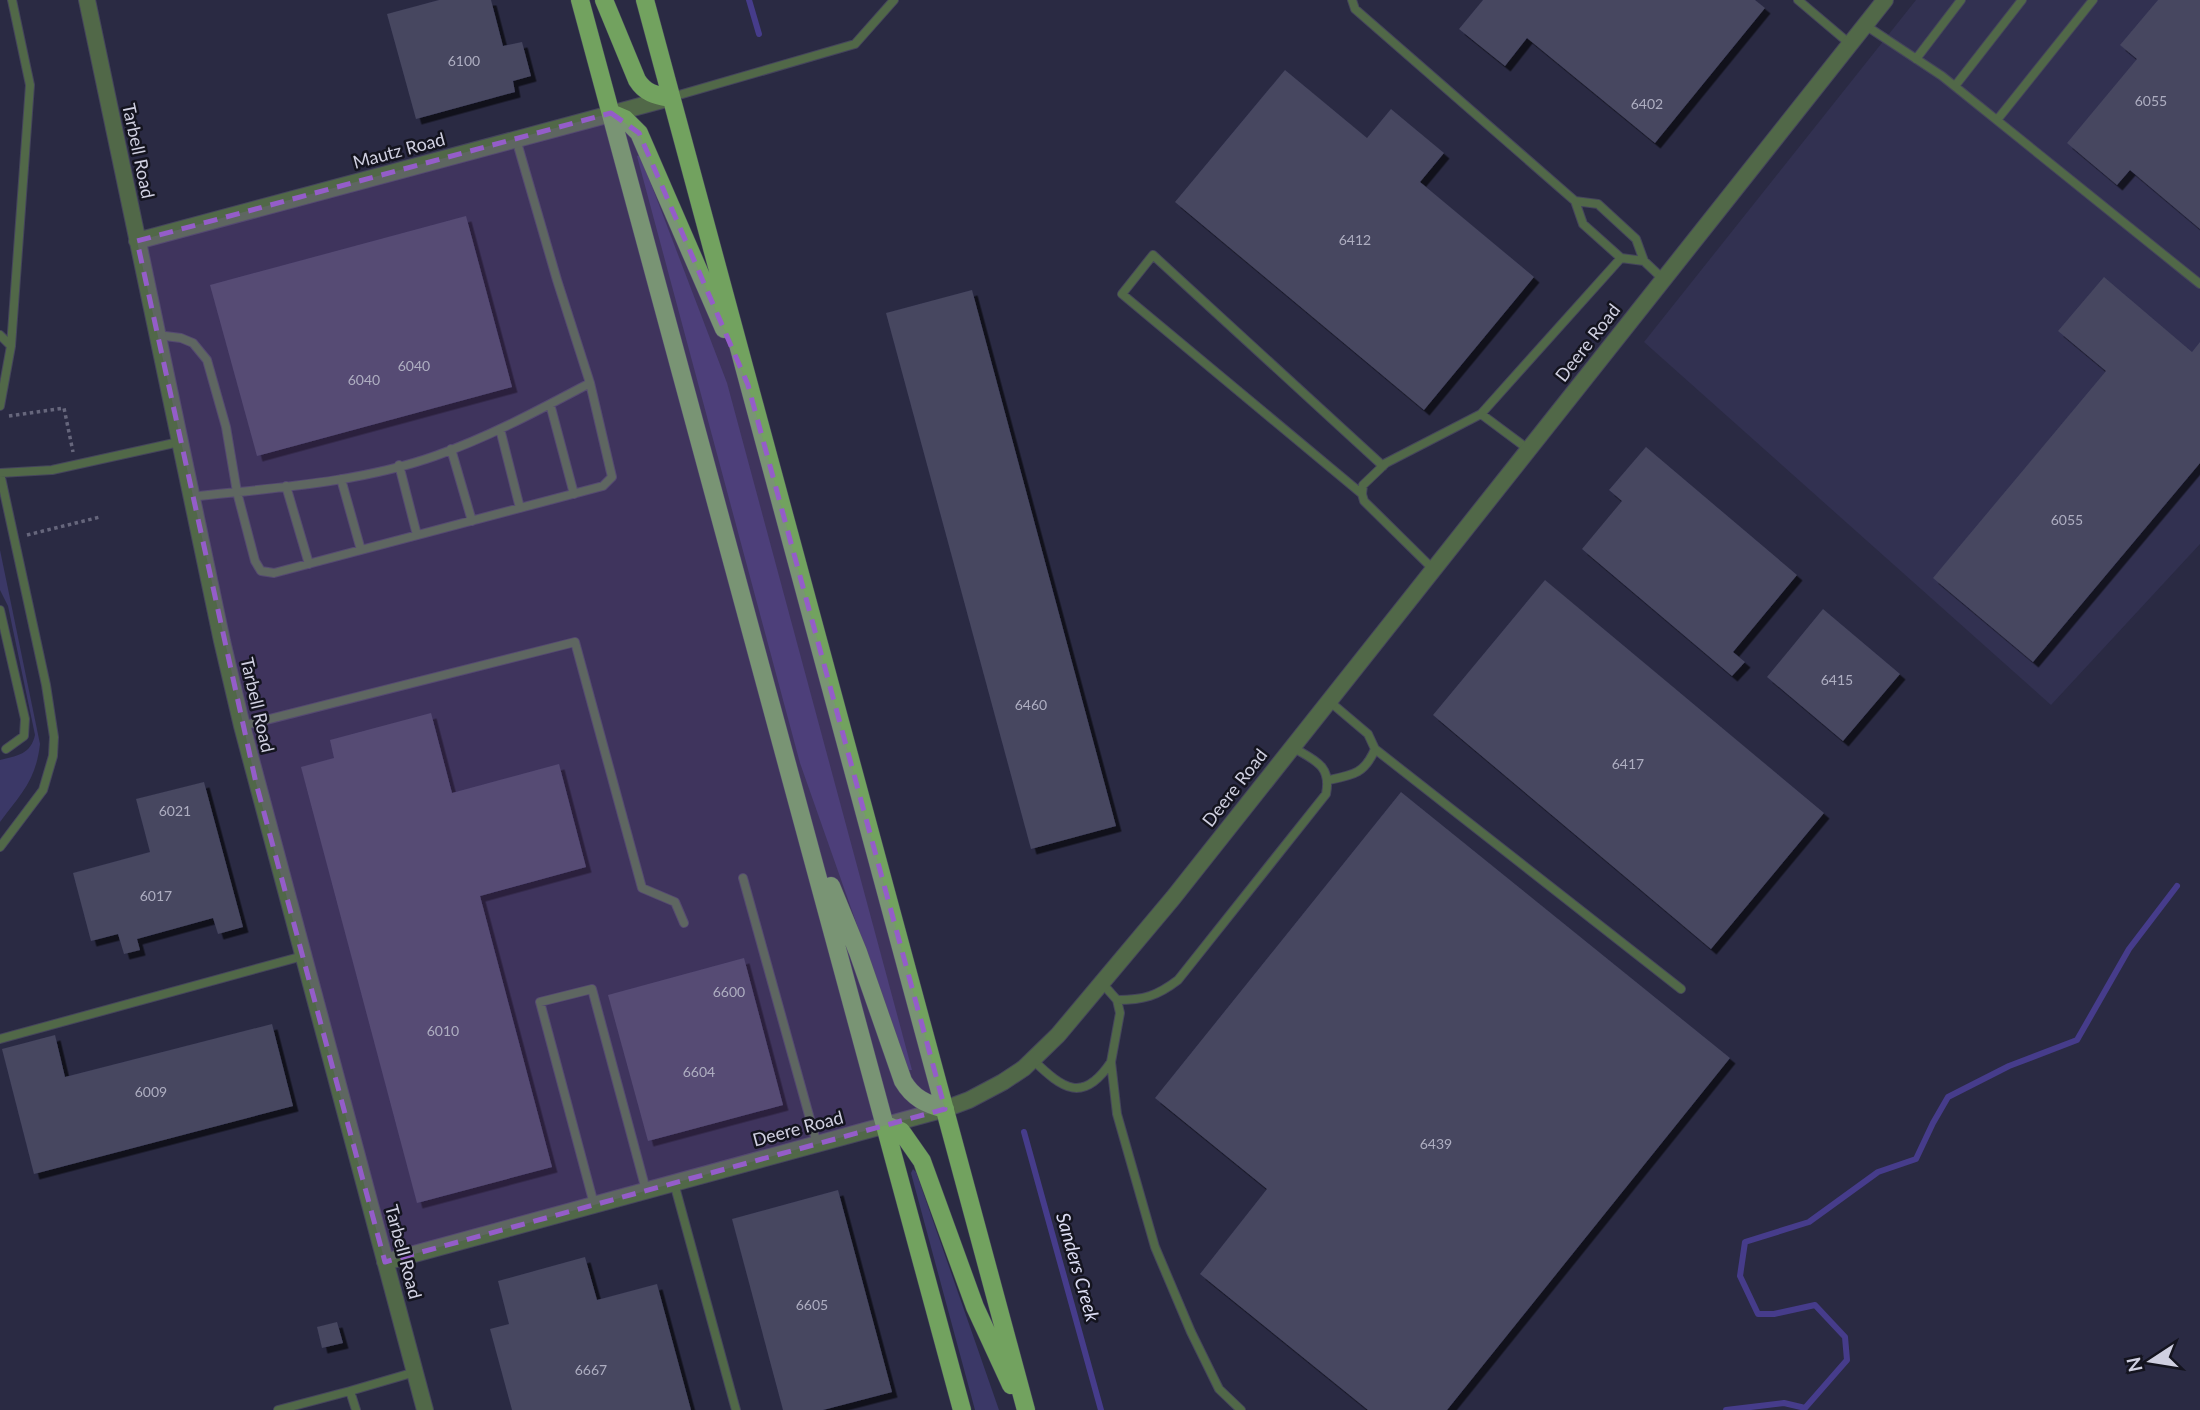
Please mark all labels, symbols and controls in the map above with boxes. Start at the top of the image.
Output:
house number: 6100 [448,52,480,69]
house number: 6055 [2135,92,2167,109]
house number: 6402 [1631,95,1663,112]
street label: Tarbell Road [118,101,160,200]
street label: Mautz Road [350,127,447,173]
house number: 6412 [1339,231,1371,248]
street label: Deere Road [1550,299,1624,386]
house number: 6040 [398,357,430,374]
house number: 6040 [348,371,380,388]
house number: 6055 [2051,511,2083,528]
street label: Tarbell Road [236,655,280,754]
house number: 6415 [1821,671,1853,688]
house number: 6460 [1015,696,1047,713]
street label: Deere Road [1197,744,1271,831]
house number: 6417 [1612,755,1644,772]
house number: 6021 [159,802,191,819]
house number: 6017 [140,887,172,904]
house number: 6600 [713,983,745,1000]
house number: 6010 [427,1022,459,1039]
house number: 6604 [683,1063,715,1080]
house number: 6009 [135,1083,167,1100]
street label: Deere Road [750,1105,845,1151]
house number: 6439 [1420,1135,1452,1152]
street label: Tarbell Road [381,1202,427,1301]
water label: Sanders Creek [1052,1210,1105,1325]
house number: 6605 [796,1296,828,1313]
north arrow [2116,1326,2186,1396]
text: N [2121,1355,2147,1374]
house number: 6667 [575,1361,607,1378]

